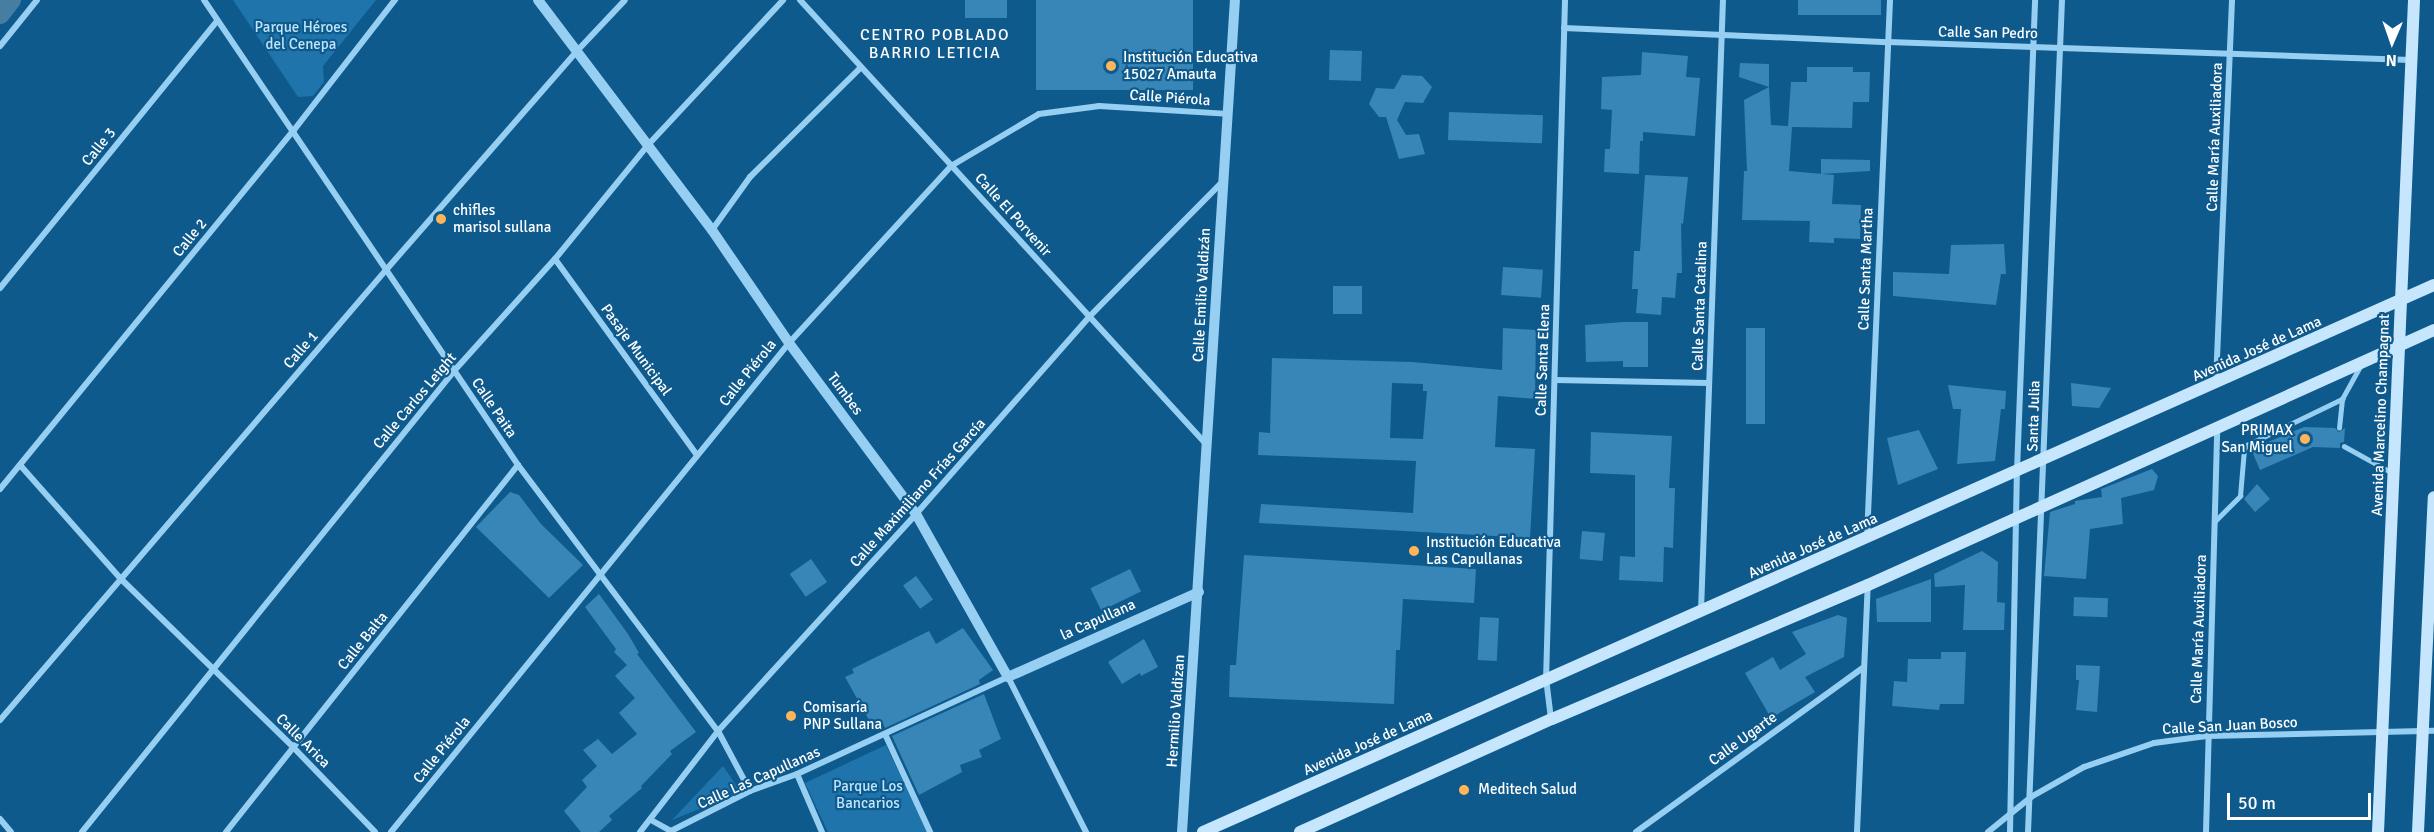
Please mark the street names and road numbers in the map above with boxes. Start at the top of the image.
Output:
street label: Calle San Pedro [1938,23,2038,43]
street label: Calle María Auxiliadora [2203,62,2227,212]
street label: Calle Piérola [1129,86,1211,110]
street label: Calle 3 [78,124,120,170]
street label: Calle El Porvenir [971,170,1055,260]
street label: Calle Santa Martha [1855,207,1877,331]
street label: Calle 2 [169,215,211,261]
street label: Calle Emilio Valdizán [1189,227,1215,363]
street label: Calle Santa Catalina [1689,241,1711,371]
street label: Pasaje Municipal [597,301,675,399]
street label: Calle Santa Elena [1532,304,1554,416]
street label: Avenida José de Lama [2190,312,2324,386]
street label: Avenida Marcelino Champagnat [2368,314,2394,516]
street label: Calle 1 [280,328,322,372]
street label: Calle Piérola [716,336,780,410]
street label: Calle Carlos Leight [369,349,461,453]
street label: Tumbes [823,369,867,419]
street label: Calle Paita [467,375,521,441]
street label: Santa Julia [2024,380,2044,452]
street label: Calle Maximiliano Frías García [846,415,990,571]
street label: Avenida José de Lama [1746,509,1880,583]
street label: Calle María Auxiliadora [2187,554,2211,704]
street label: la Capullana [1058,595,1138,645]
street label: Calle Balta [334,608,392,674]
street label: Hermilio Valdizan [1163,654,1189,768]
street label: Avenida José de Lama [1301,706,1435,780]
street label: Calle Ugarte [1705,708,1781,770]
street label: Calle Arica [272,710,334,772]
street label: Calle Piérola [410,713,474,787]
street label: Calle San Juan Bosco [2162,713,2298,739]
street label: Calle Las Capullanas [695,743,823,813]

